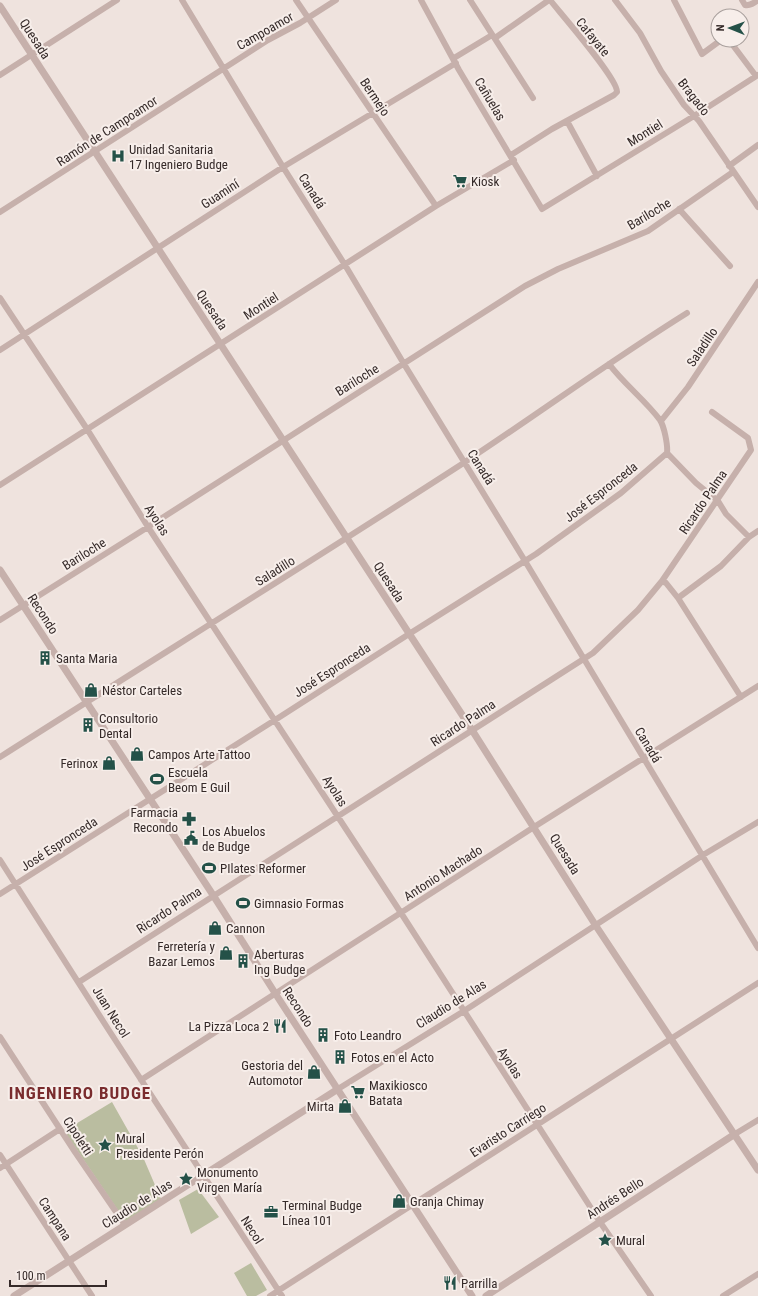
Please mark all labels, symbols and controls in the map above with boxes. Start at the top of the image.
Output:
north arrow [710,8,750,48]
street label: Campoamor [234,9,296,53]
street label: Cafayate [573,15,613,59]
street label: Quesada [16,16,54,62]
text: N [714,24,727,31]
street label: Bermejo [357,75,393,119]
street label: Cañuelas [471,75,509,123]
street label: Bragado [675,76,713,118]
street label: Ramón de Campoamor [54,93,160,169]
street label: Montiel [625,116,665,150]
place label: Unidad Sanitaria 17 Ingeniero Budge [129,142,228,172]
hospital icon: Unidad Sanitaria 17 Ingeniero Budge [110,148,126,164]
street label: Canadá [295,171,329,211]
supermarket icon: Kiosk [452,173,468,189]
place label: Kiosk [471,174,500,189]
street label: Guaminí [198,176,243,212]
street label: Bariloche [624,195,674,233]
street label: Quesada [193,287,231,333]
street label: Montiel [241,289,281,323]
street label: Saladillo [683,325,721,369]
street label: Bariloche [333,361,381,399]
street label: Canadá [464,447,498,487]
street label: José Espronceda [562,459,640,525]
street label: Ricardo Palma [676,467,730,537]
street label: Ayolas [141,502,173,538]
street label: Bariloche [60,535,108,573]
street label: Saladillo [252,553,298,589]
street label: Quesada [370,559,408,605]
street label: Recondo [25,591,61,637]
street label: José Espronceda [291,640,373,700]
building icon: Santa Maria [37,650,53,666]
place label: Santa Maria [56,651,118,666]
shop icon: Néstor Carteles [83,682,99,698]
place label: Néstor Carteles [102,683,182,698]
street label: Ricardo Palma [428,696,498,750]
place label: Consultorio Dental [99,711,158,741]
building icon: Consultorio Dental [80,717,96,733]
street label: Canadá [632,725,664,765]
shop icon: Campos Arte Tattoo [129,746,145,762]
place label: Campos Arte Tattoo [148,747,251,762]
shop icon: Ferinox [101,755,117,771]
place label: Ferinox [60,756,98,771]
place label: Escuela Beom E Guil [168,765,230,795]
sports icon: Escuela Beom E Guil [149,771,165,787]
street label: Ayolas [319,773,351,809]
place label: Farmacia Recondo [131,805,178,835]
pharmacy icon: Farmacia Recondo [181,811,197,827]
street label: José Espronceda [18,814,100,874]
place label: Los Abuelos de Budge [202,824,265,854]
public building icon: Los Abuelos de Budge [183,830,199,846]
street label: Quesada [547,831,583,877]
street label: Antonio Machado [401,842,485,904]
sports icon: PIlates Reformer [201,860,217,876]
place label: PIlates Reformer [220,861,306,876]
street label: Ricardo Palma [134,883,204,937]
sports icon: Gimnasio Formas [235,895,251,911]
place label: Gimnasio Formas [254,896,344,911]
shop icon: Cannon [207,920,223,936]
place label: Cannon [226,921,265,936]
place label: Ferretería y Bazar Lemos [148,939,216,969]
shop icon: Ferretería y Bazar Lemos [218,945,234,961]
place label: Aberturas Ing Budge [254,947,305,977]
building icon: Aberturas Ing Budge [235,953,251,969]
street label: Claudio de Alas [413,976,489,1032]
street label: Juan Necol [89,984,133,1040]
street label: Recondo [280,984,316,1030]
restaurant icon: La Pizza Loca 2 [272,1018,288,1034]
place label: La Pizza Loca 2 [188,1019,269,1034]
building icon: Foto Leandro [315,1027,331,1043]
place label: Foto Leandro [334,1028,401,1043]
street label: Ayolas [494,1045,526,1081]
building icon: Fotos en el Acto [332,1049,348,1065]
place label: Fotos en el Acto [351,1050,434,1065]
place label: Gestoria del Automotor [241,1058,303,1088]
shop icon: Gestoria del Automotor [306,1064,322,1080]
place label: Maxikiosco Batata [369,1078,428,1108]
district label: INGENIERO BUDGE [9,1083,151,1103]
supermarket icon: Maxikiosco Batata [350,1084,366,1100]
shop icon: Mirta [337,1098,353,1114]
place label: Mirta [307,1099,334,1114]
street label: Evaristo Carriego [467,1100,549,1160]
street label: Cipoletti [60,1114,96,1158]
place label: Mural Presidente Perón [116,1131,204,1161]
place icon: Mural Presidente Perón [97,1137,113,1153]
place label: Monumento Virgen María [197,1165,262,1195]
place icon: Monumento Virgen María [178,1171,194,1187]
street label: Andrés Bello [584,1174,646,1222]
street label: Claudio de Alas [99,1176,175,1232]
shop icon: Granja Chimay [391,1193,407,1209]
place label: Granja Chimay [410,1194,485,1209]
street label: Campana [35,1195,75,1243]
place label: Terminal Budge Línea 101 [282,1198,362,1228]
office icon: Terminal Budge Línea 101 [263,1204,279,1220]
street label: Necol [238,1213,266,1247]
place icon: Mural [597,1232,613,1248]
place label: Mural [616,1233,645,1248]
scale bar [10,1262,106,1288]
text: 100 m [16,1269,46,1283]
restaurant icon: Parrilla [442,1275,458,1291]
place label: Parrilla [461,1276,497,1291]

